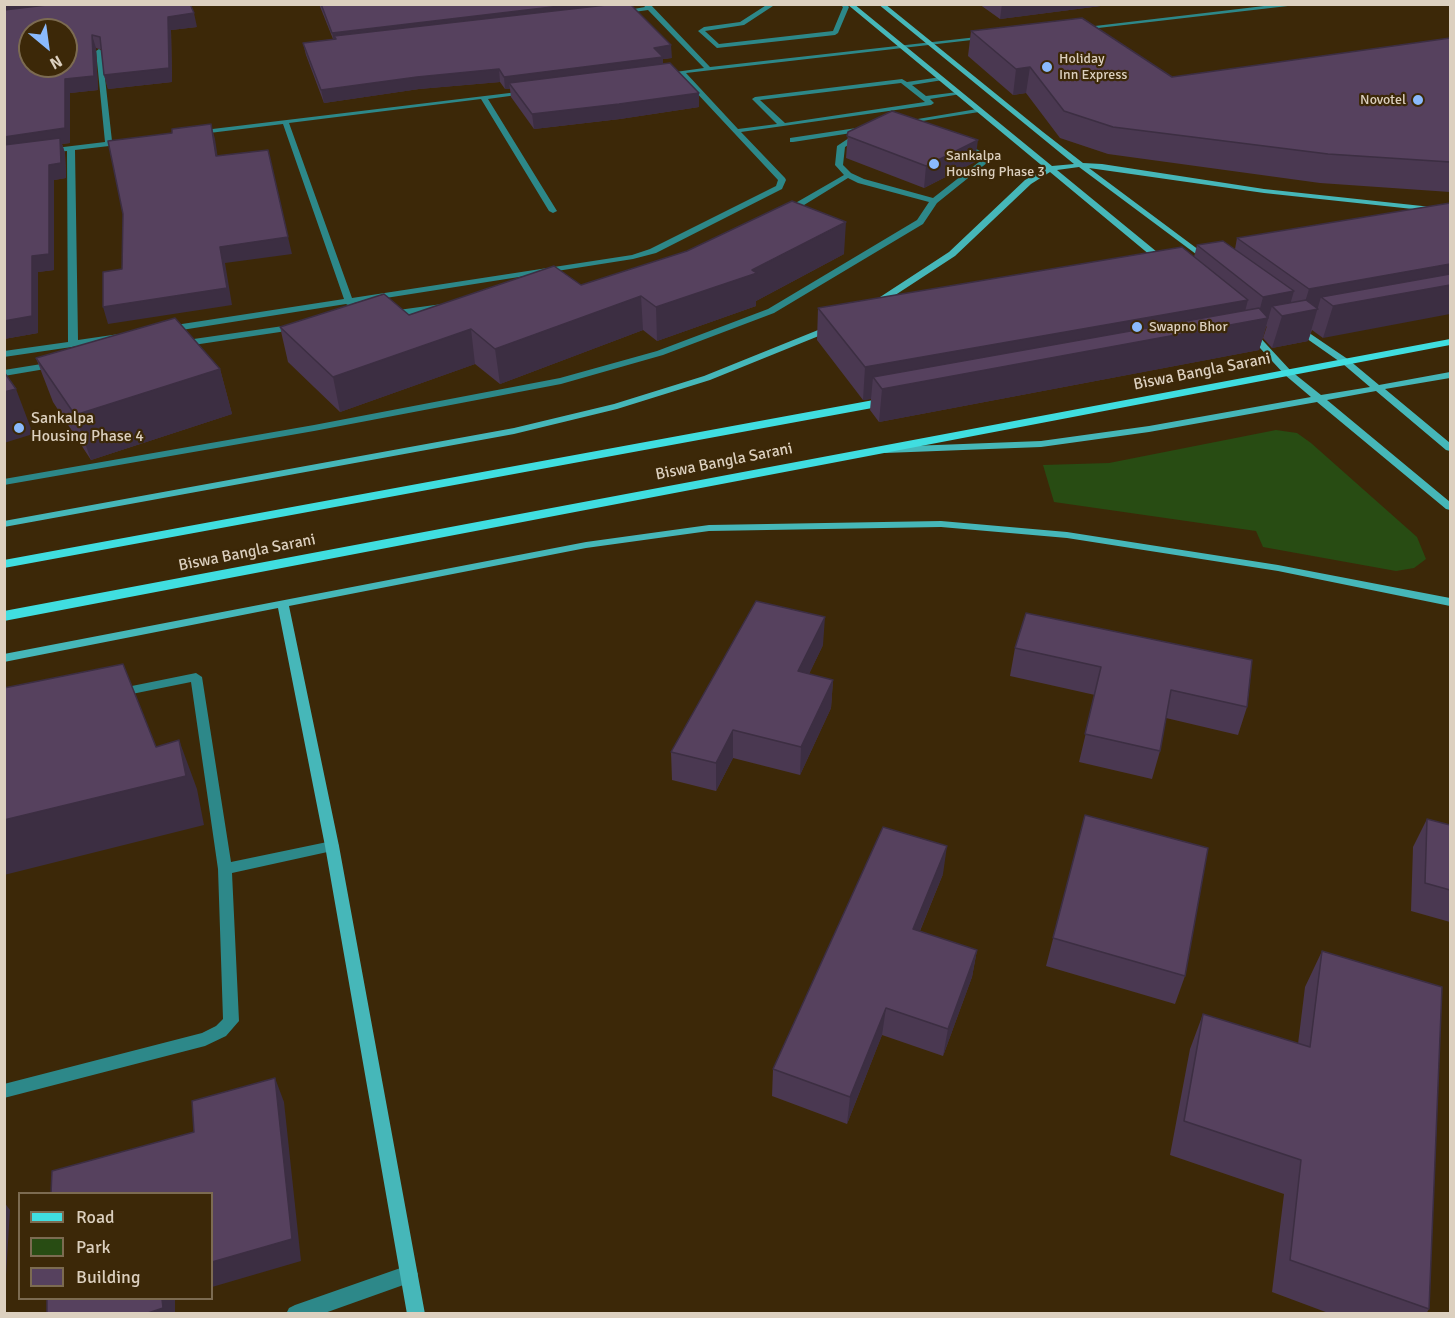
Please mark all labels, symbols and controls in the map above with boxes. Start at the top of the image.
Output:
north arrow [18,18,78,78]
text: N [46,51,65,73]
place label: Holiday Inn Express [1059,51,1127,84]
marker: Holiday Inn Express [1040,60,1054,74]
place label: Novotel [1360,92,1406,108]
marker: Novotel [1411,93,1425,107]
place label: Sankalpa Housing Phase 3 [946,148,1045,180]
marker: Sankalpa Housing Phase 3 [927,157,941,171]
place label: Swapno Bhor [1149,319,1228,335]
marker: Swapno Bhor [1130,320,1144,334]
street label: Biswa Bangla Sarani [1132,349,1272,395]
place label: Sankalpa Housing Phase 4 [31,409,144,447]
marker: Sankalpa Housing Phase 4 [12,421,26,435]
street label: Biswa Bangla Sarani [654,439,794,485]
street label: Biswa Bangla Sarani [177,530,317,576]
legend [18,1192,213,1300]
text: Road [76,1206,115,1228]
text: Park [76,1236,111,1258]
text: Building [76,1266,140,1288]

